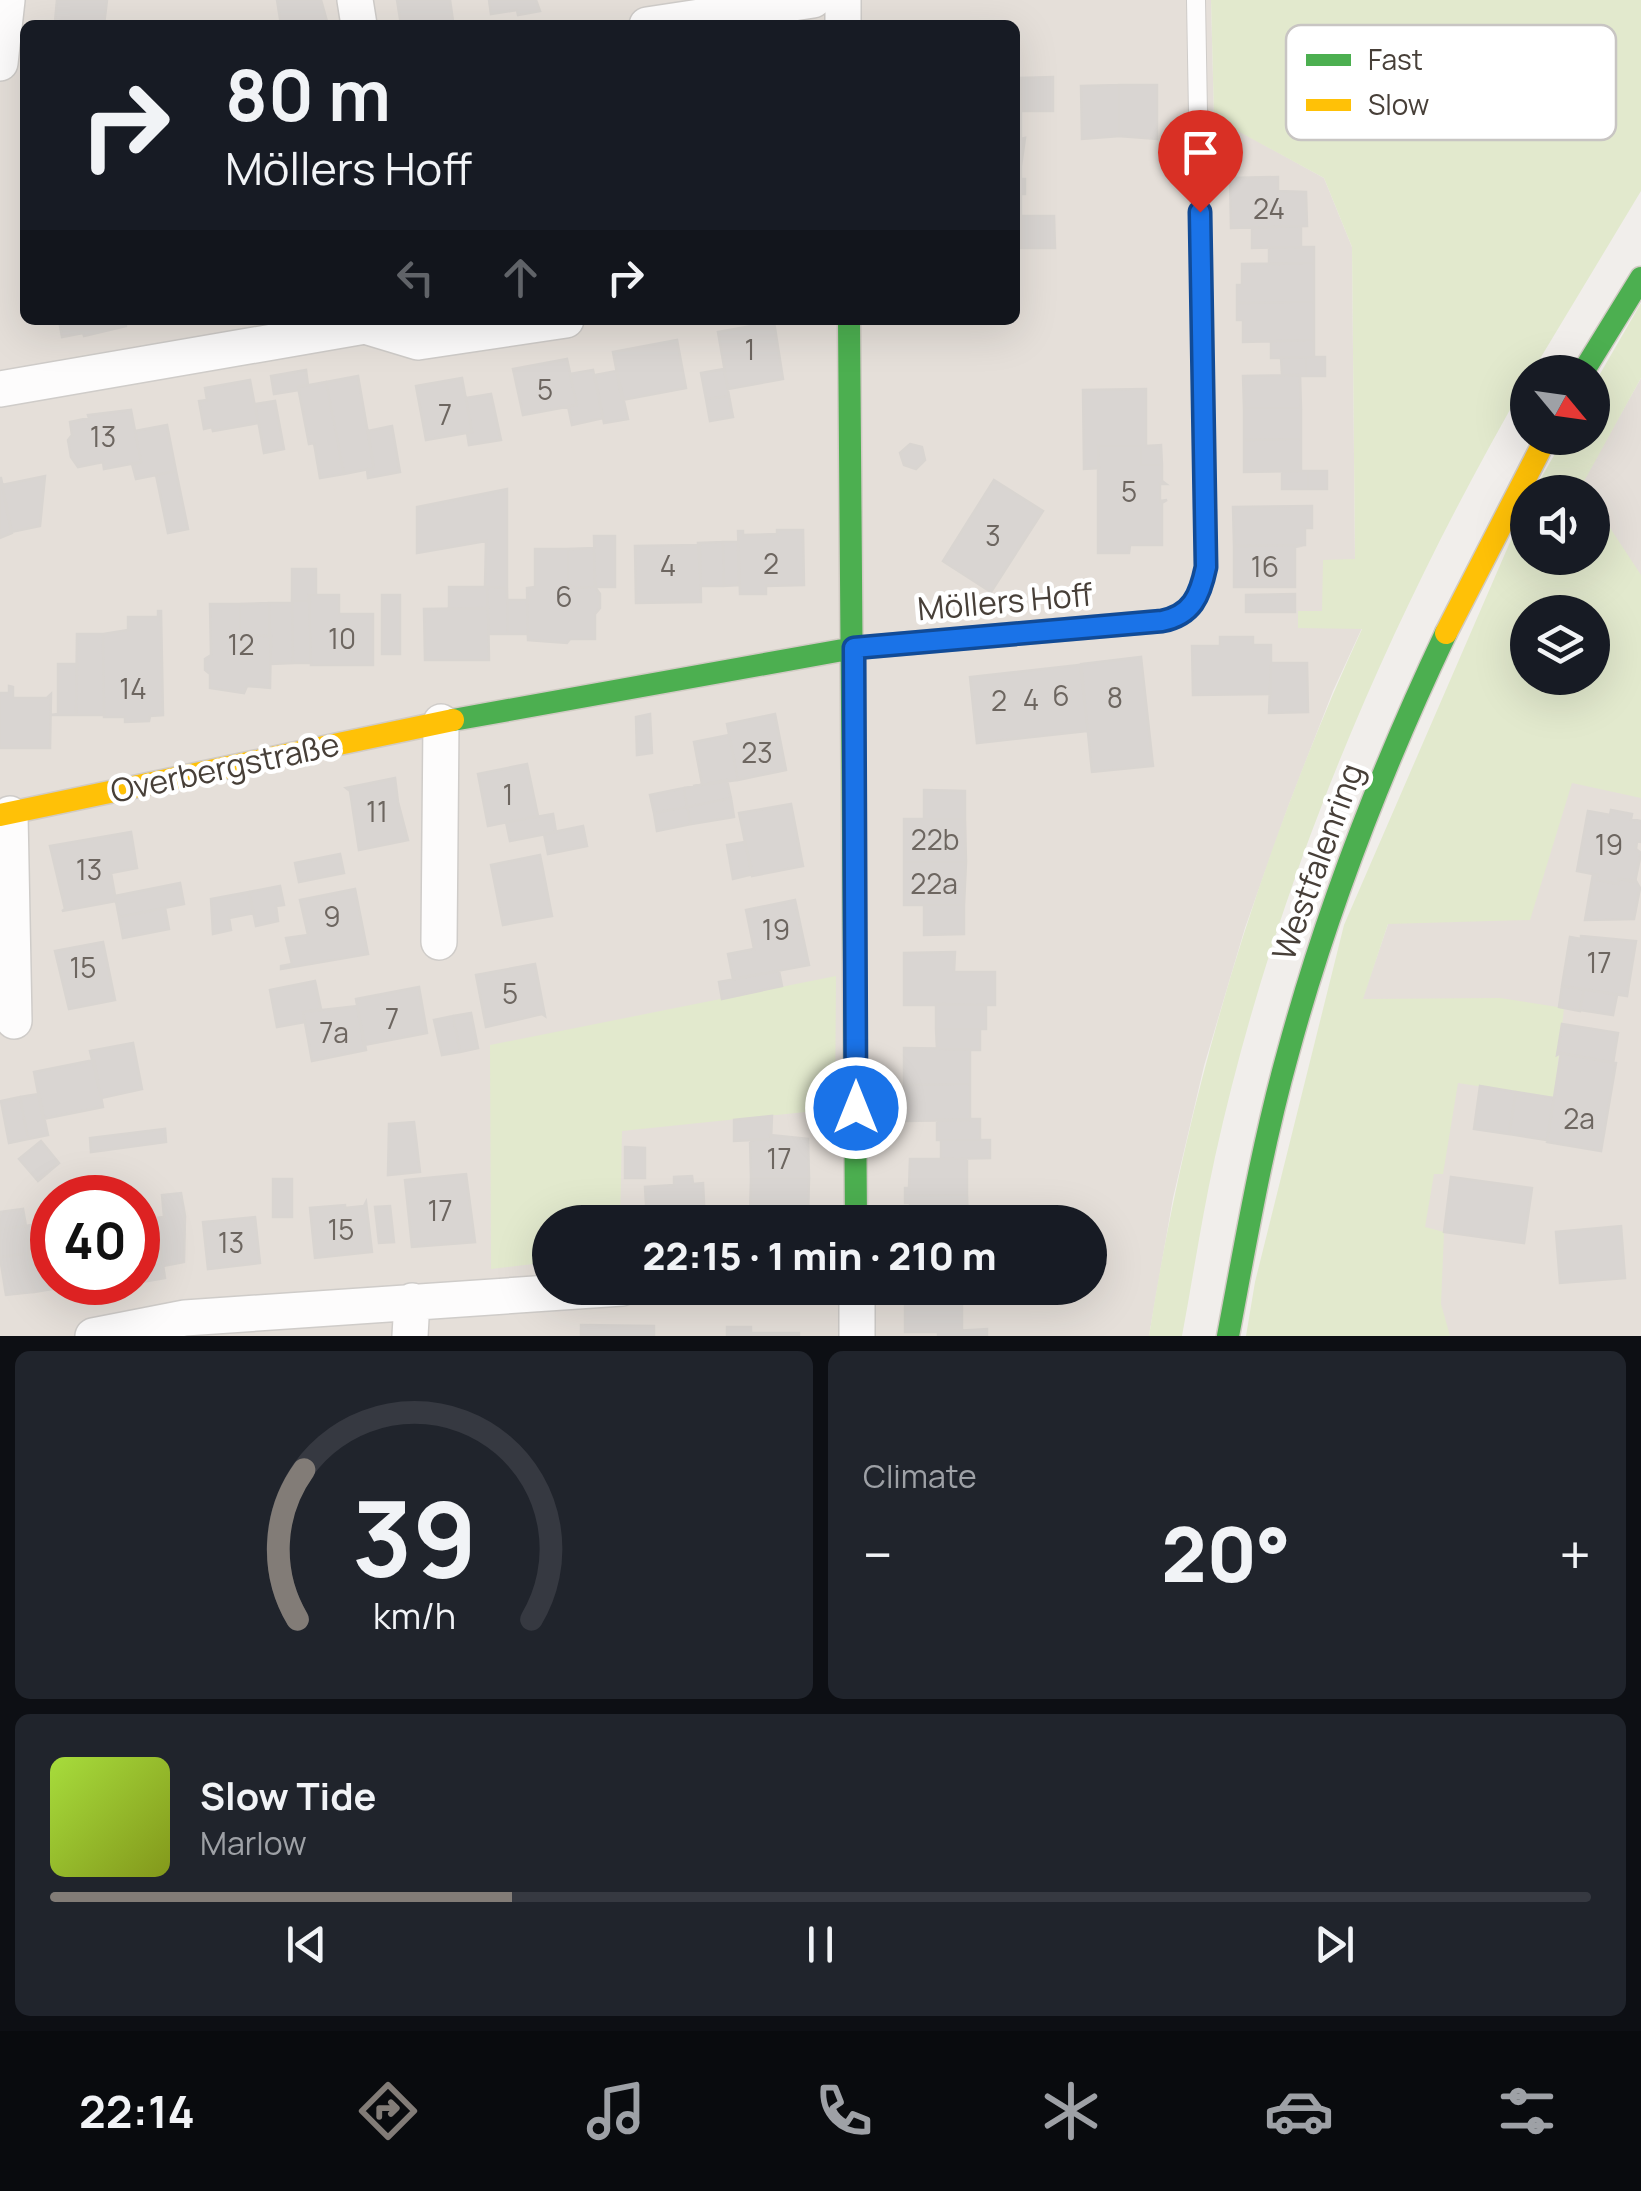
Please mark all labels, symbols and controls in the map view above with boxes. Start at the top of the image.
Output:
legend [1286,25,1616,140]
text: Fast [1368,40,1423,78]
text: 80 m [225,46,391,142]
icon: right [60,60,190,190]
text: Slow [1368,85,1429,123]
pin [1158,110,1243,213]
icon: arrive [1173,125,1228,180]
text: Möllers Hoff [225,137,472,199]
house number: 24 [1253,189,1285,227]
icon: left [388,250,443,305]
icon: ahead [493,250,548,305]
icon: right [598,250,653,305]
house number: 1 [745,330,755,368]
north arrow [1510,355,1610,455]
map controls [1510,355,1610,695]
house number: 5 [537,370,553,408]
house number: 7 [438,395,452,433]
house number: 13 [90,417,116,455]
house number: 5 [1121,472,1137,510]
button: sound [1510,475,1610,575]
house number: 3 [985,516,1001,554]
house number: 2 [763,544,779,582]
house number: 4 [660,546,676,584]
house number: 16 [1251,547,1279,585]
street label: Möllers Hoff [916,571,1094,631]
house number: 6 [555,577,573,615]
button: layers [1510,595,1610,695]
house number: 10 [328,619,356,657]
house number: 12 [228,625,254,663]
house number: 14 [119,669,147,707]
house number: 6 [1052,676,1070,714]
house number: 8 [1107,678,1123,716]
house number: 4 [1023,680,1039,718]
house number: 2 [991,681,1007,719]
street label: Overbergstraße [106,721,343,813]
house number: 23 [741,733,773,771]
street label: Westfalenring [1261,757,1373,966]
house number: 1 [503,775,513,813]
house number: 11 [366,792,388,830]
house number: 22b [911,820,959,858]
house number: 19 [1595,825,1623,863]
house number: 13 [76,850,102,888]
house number: 22a [910,864,958,902]
house number: 9 [323,897,341,935]
house number: 19 [762,910,790,948]
house number: 17 [1587,943,1611,981]
house number: 15 [69,948,97,986]
house number: 5 [502,974,518,1012]
house number: 7 [385,999,399,1037]
house number: 7a [319,1013,349,1051]
position arrow [804,1056,908,1160]
house number: 2a [1563,1099,1595,1137]
house number: 17 [767,1139,791,1177]
speed limit sign: 40 [30,1175,160,1305]
house number: 17 [428,1191,452,1229]
house number: 15 [327,1210,355,1248]
house number: 13 [218,1223,244,1261]
text: 22:15 · 1 min · 210 m [642,1229,997,1281]
text: Climate [863,1454,977,1498]
text: 39 [351,1466,477,1608]
text: 20° [1161,1502,1291,1605]
text: − [863,1516,893,1592]
text: + [1559,1516,1591,1592]
text: km/h [372,1591,456,1640]
text: Slow Tide [200,1769,377,1821]
text: Marlow [200,1821,307,1865]
icon: previous [279,1917,334,1972]
icon: pause [793,1917,848,1972]
icon: next [1307,1917,1362,1972]
icon: directions [353,2076,423,2146]
icon: music [581,2076,651,2146]
icon: phone [809,2076,879,2146]
icon: climate [1036,2076,1106,2146]
icon: car [1264,2076,1334,2146]
icon: filters [1492,2076,1562,2146]
text: 22:14 [79,2080,195,2142]

